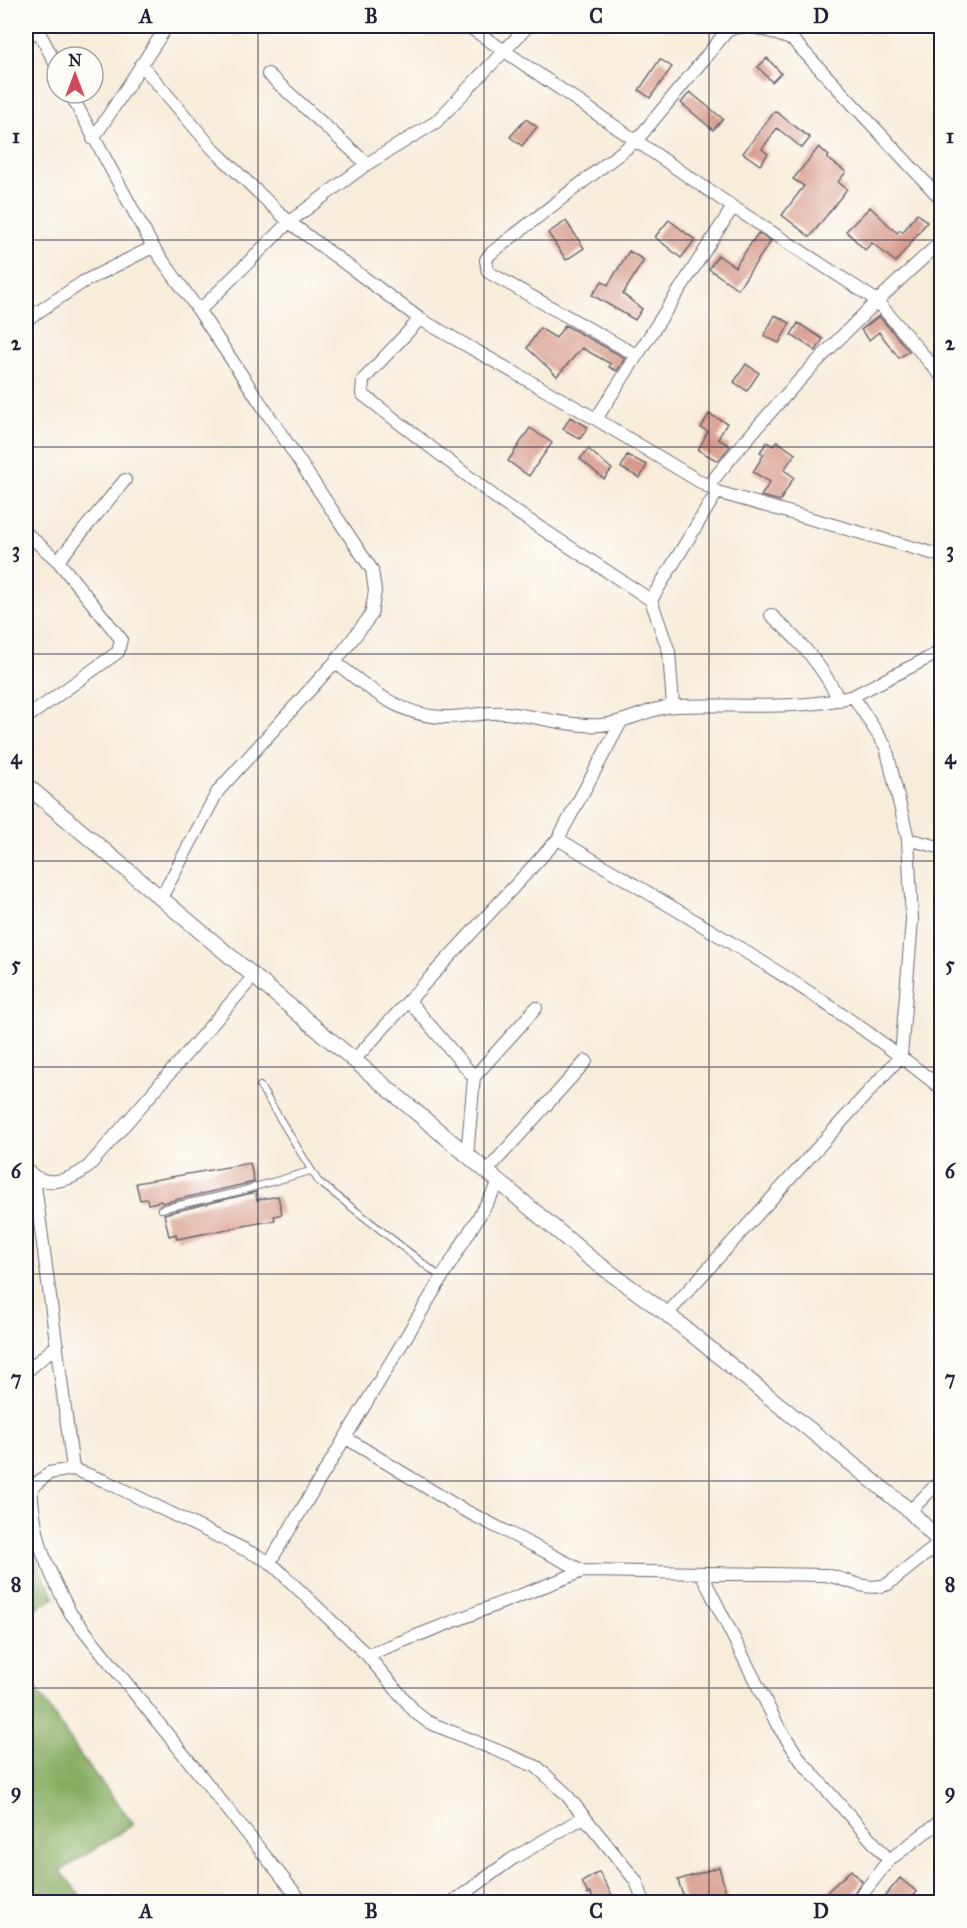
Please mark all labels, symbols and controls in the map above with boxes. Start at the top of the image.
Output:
text: A [137,4,153,28]
text: B [364,4,378,28]
text: C [589,4,603,28]
text: D [813,4,829,28]
north arrow [45,45,105,105]
text: N [68,51,82,70]
text: 1 [12,124,20,148]
text: 1 [946,124,954,148]
text: 2 [11,331,22,355]
text: 2 [945,331,956,355]
text: 3 [12,538,20,563]
text: 3 [946,538,954,563]
text: 4 [10,745,22,770]
text: 4 [944,745,956,770]
text: 5 [11,952,21,976]
text: 5 [945,952,955,976]
text: 6 [11,1159,23,1183]
text: 6 [945,1159,957,1183]
text: 7 [11,1366,22,1390]
text: 7 [945,1366,956,1390]
text: 8 [11,1572,21,1596]
text: 8 [945,1572,955,1596]
text: 9 [11,1779,21,1804]
text: 9 [945,1779,955,1804]
text: A [137,1899,153,1923]
text: B [364,1899,378,1923]
text: C [589,1899,603,1923]
text: D [813,1899,829,1923]

